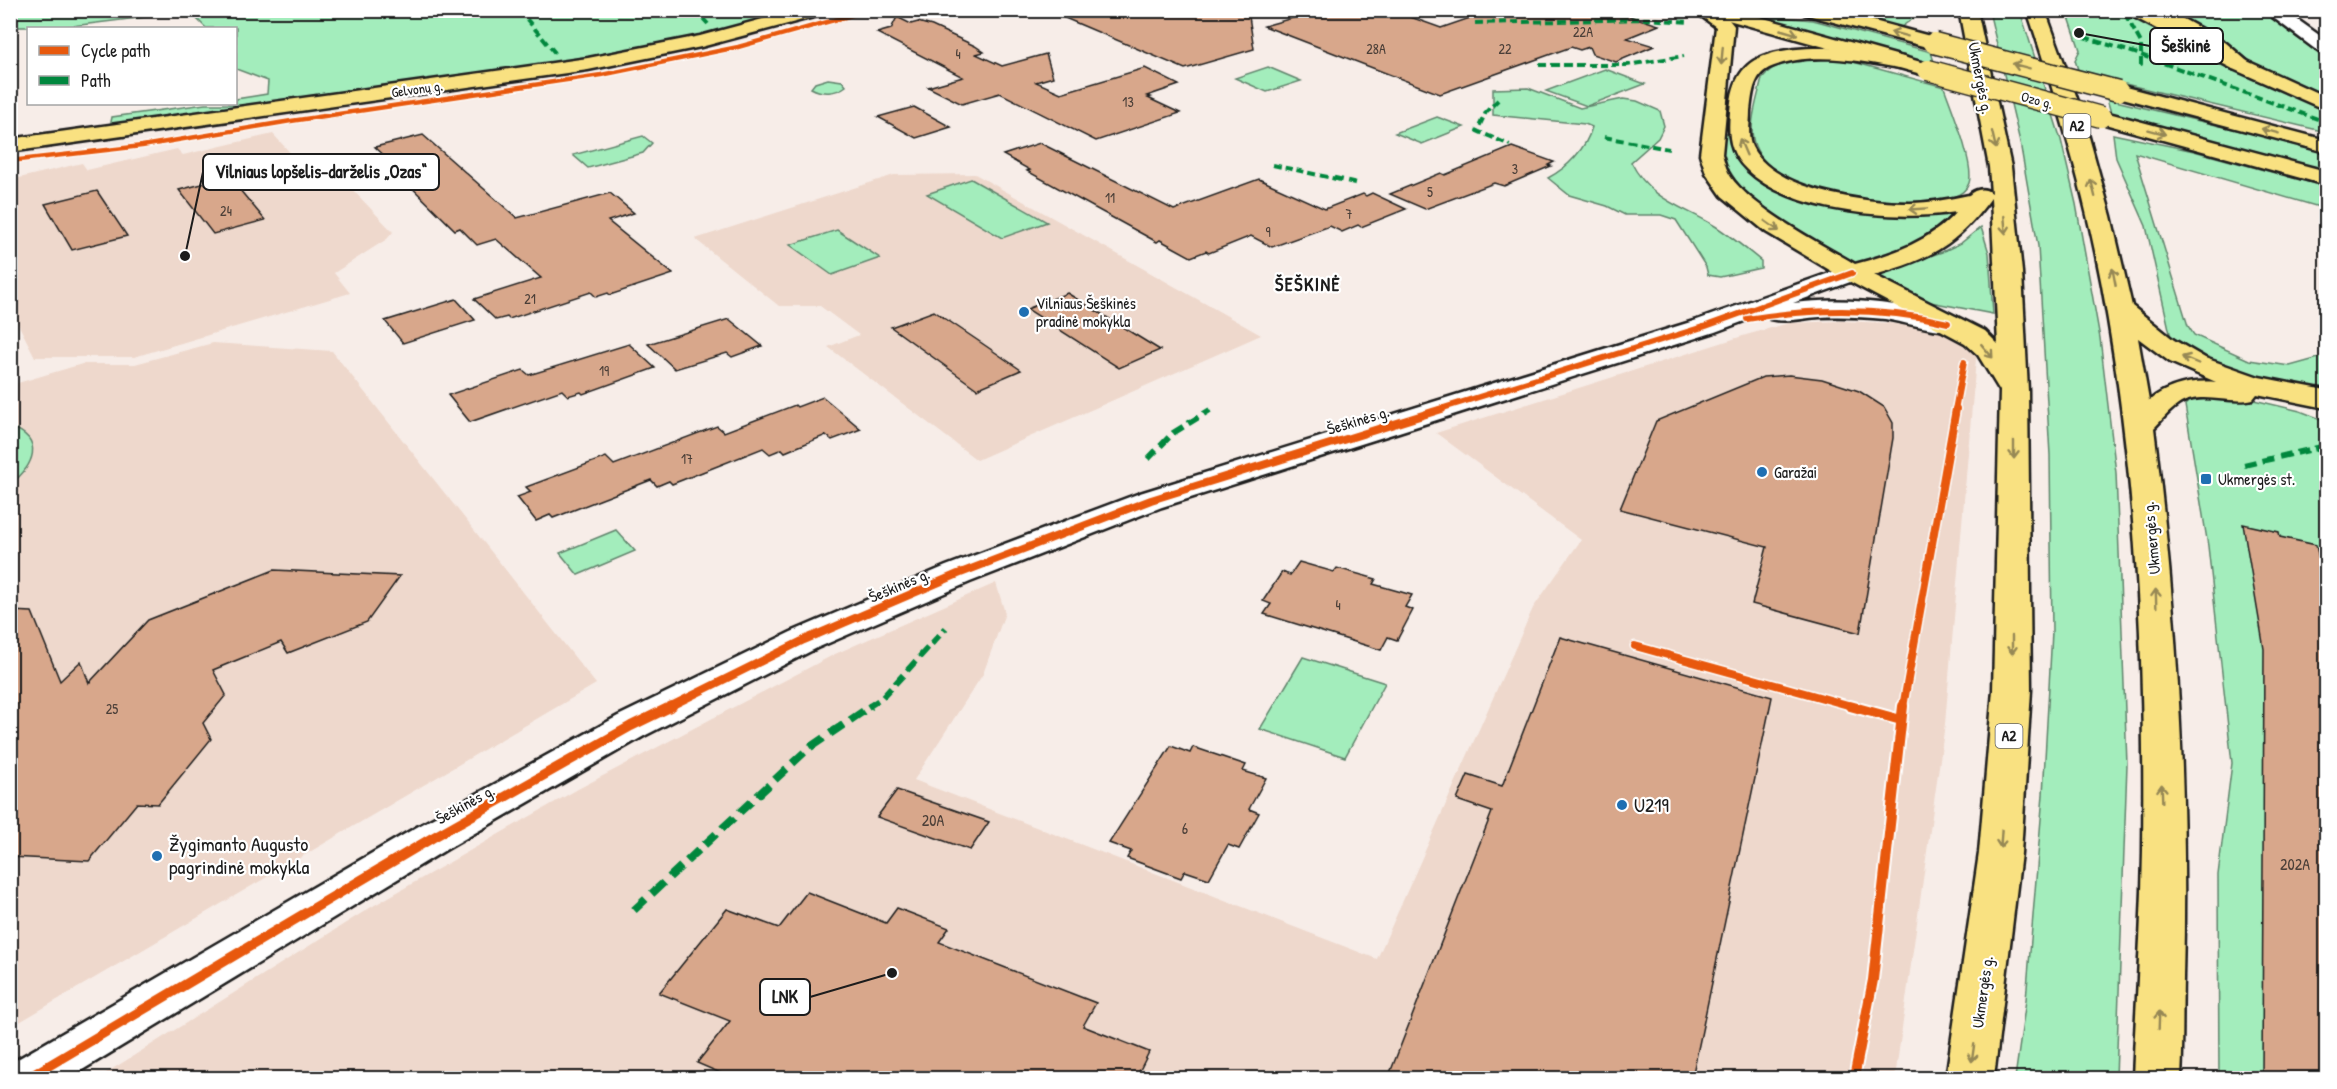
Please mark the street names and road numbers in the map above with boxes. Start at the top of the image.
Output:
street label: Ukmergės g. [1963,40,1999,116]
street label: Gelvonų g. [390,76,444,102]
street label: Ozo g. [2019,86,2055,114]
road number: A2 [2064,114,2090,138]
street label: Šeškinės g. [1324,400,1392,440]
street label: Ukmergės g. [2137,501,2165,575]
street label: Šeškinės g. [865,562,933,608]
road number: A2 [1996,724,2022,748]
street label: Šeškinės g. [432,779,498,829]
street label: Ukmergės g. [1966,954,1998,1030]

